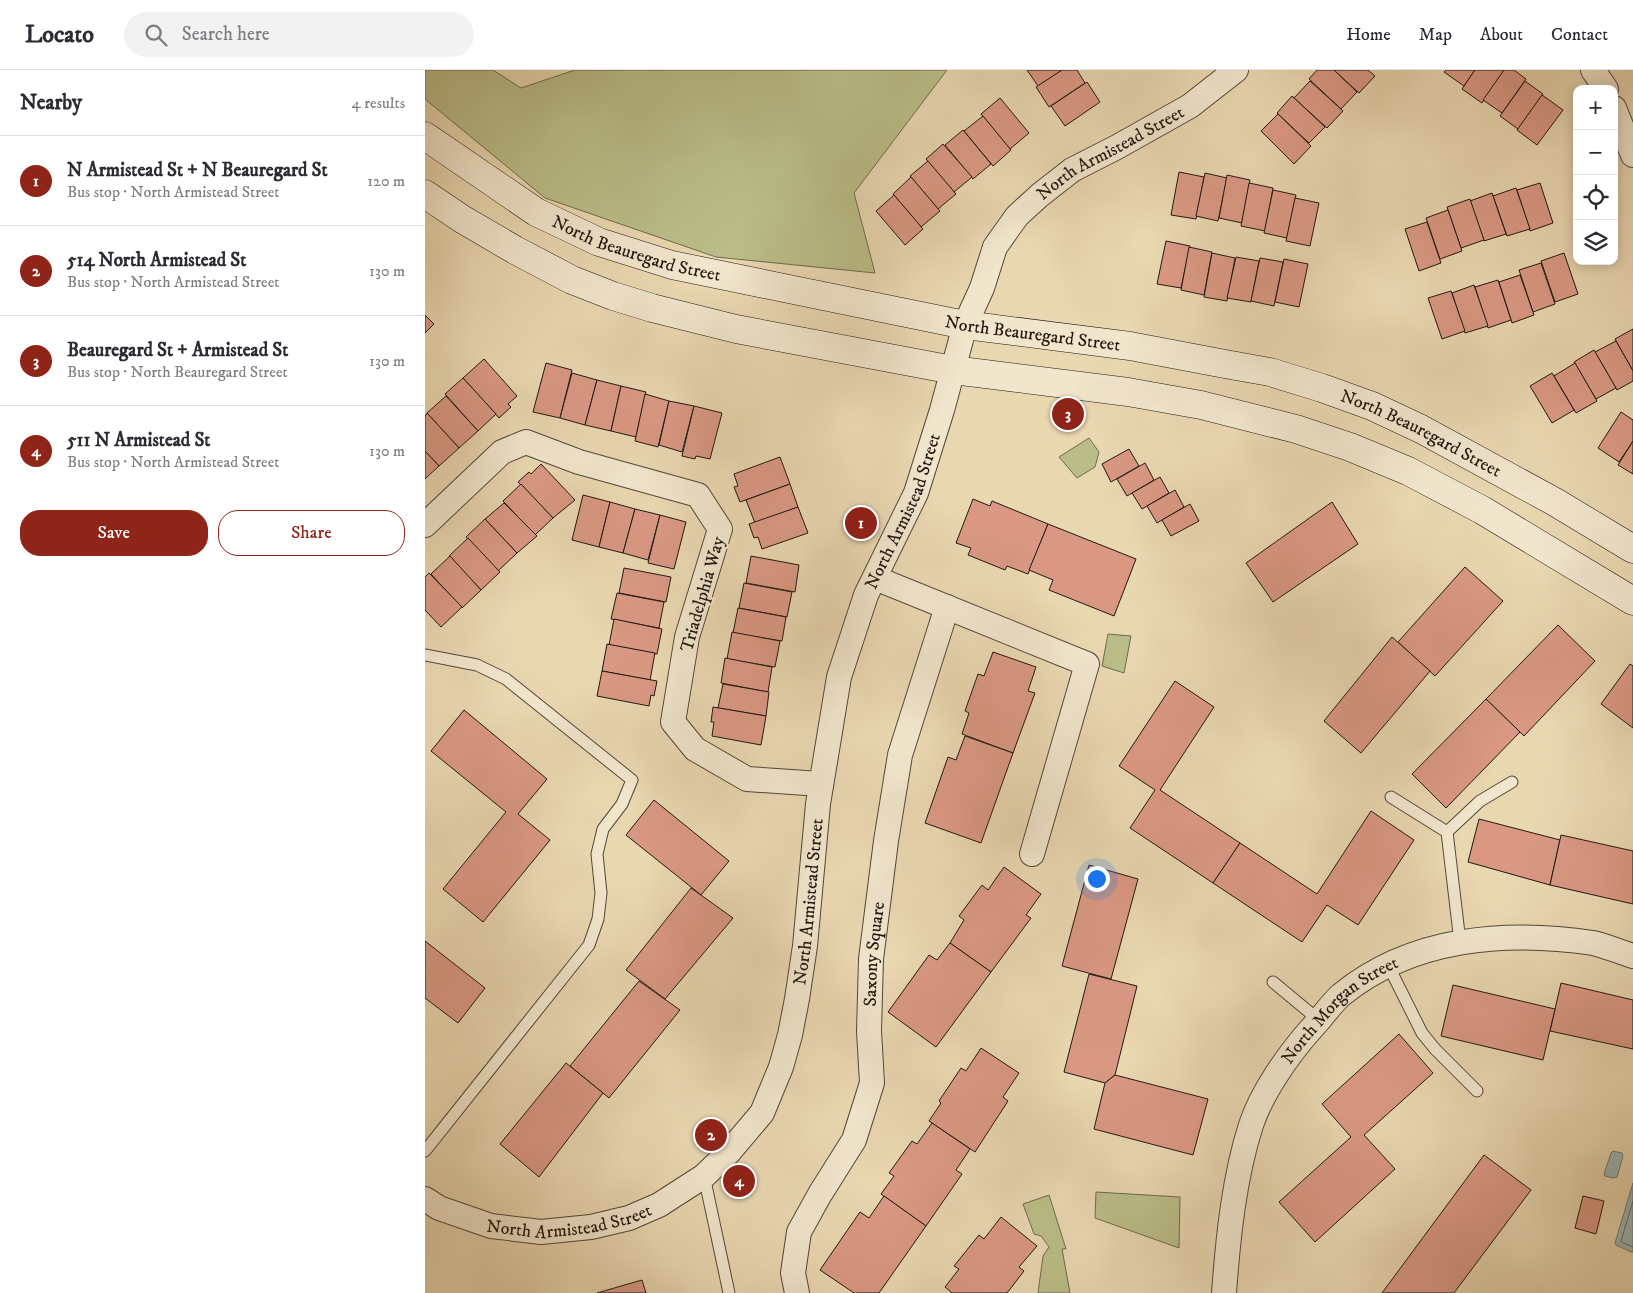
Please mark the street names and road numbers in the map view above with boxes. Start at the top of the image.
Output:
street label: North Armistead Street [1033,101,1188,205]
street label: North Beauregard Street [548,211,723,287]
street label: North Beauregard Street [943,311,1122,357]
street label: North Beauregard Street [1337,386,1505,483]
street label: North Armistead Street [861,431,946,593]
street label: Triadelphia Way [676,534,730,654]
street label: North Armistead Street [789,817,829,987]
street label: Saxony Square [860,901,890,1007]
street label: North Morgan Street [1277,952,1402,1069]
street label: North Armistead Street [485,1199,656,1245]

